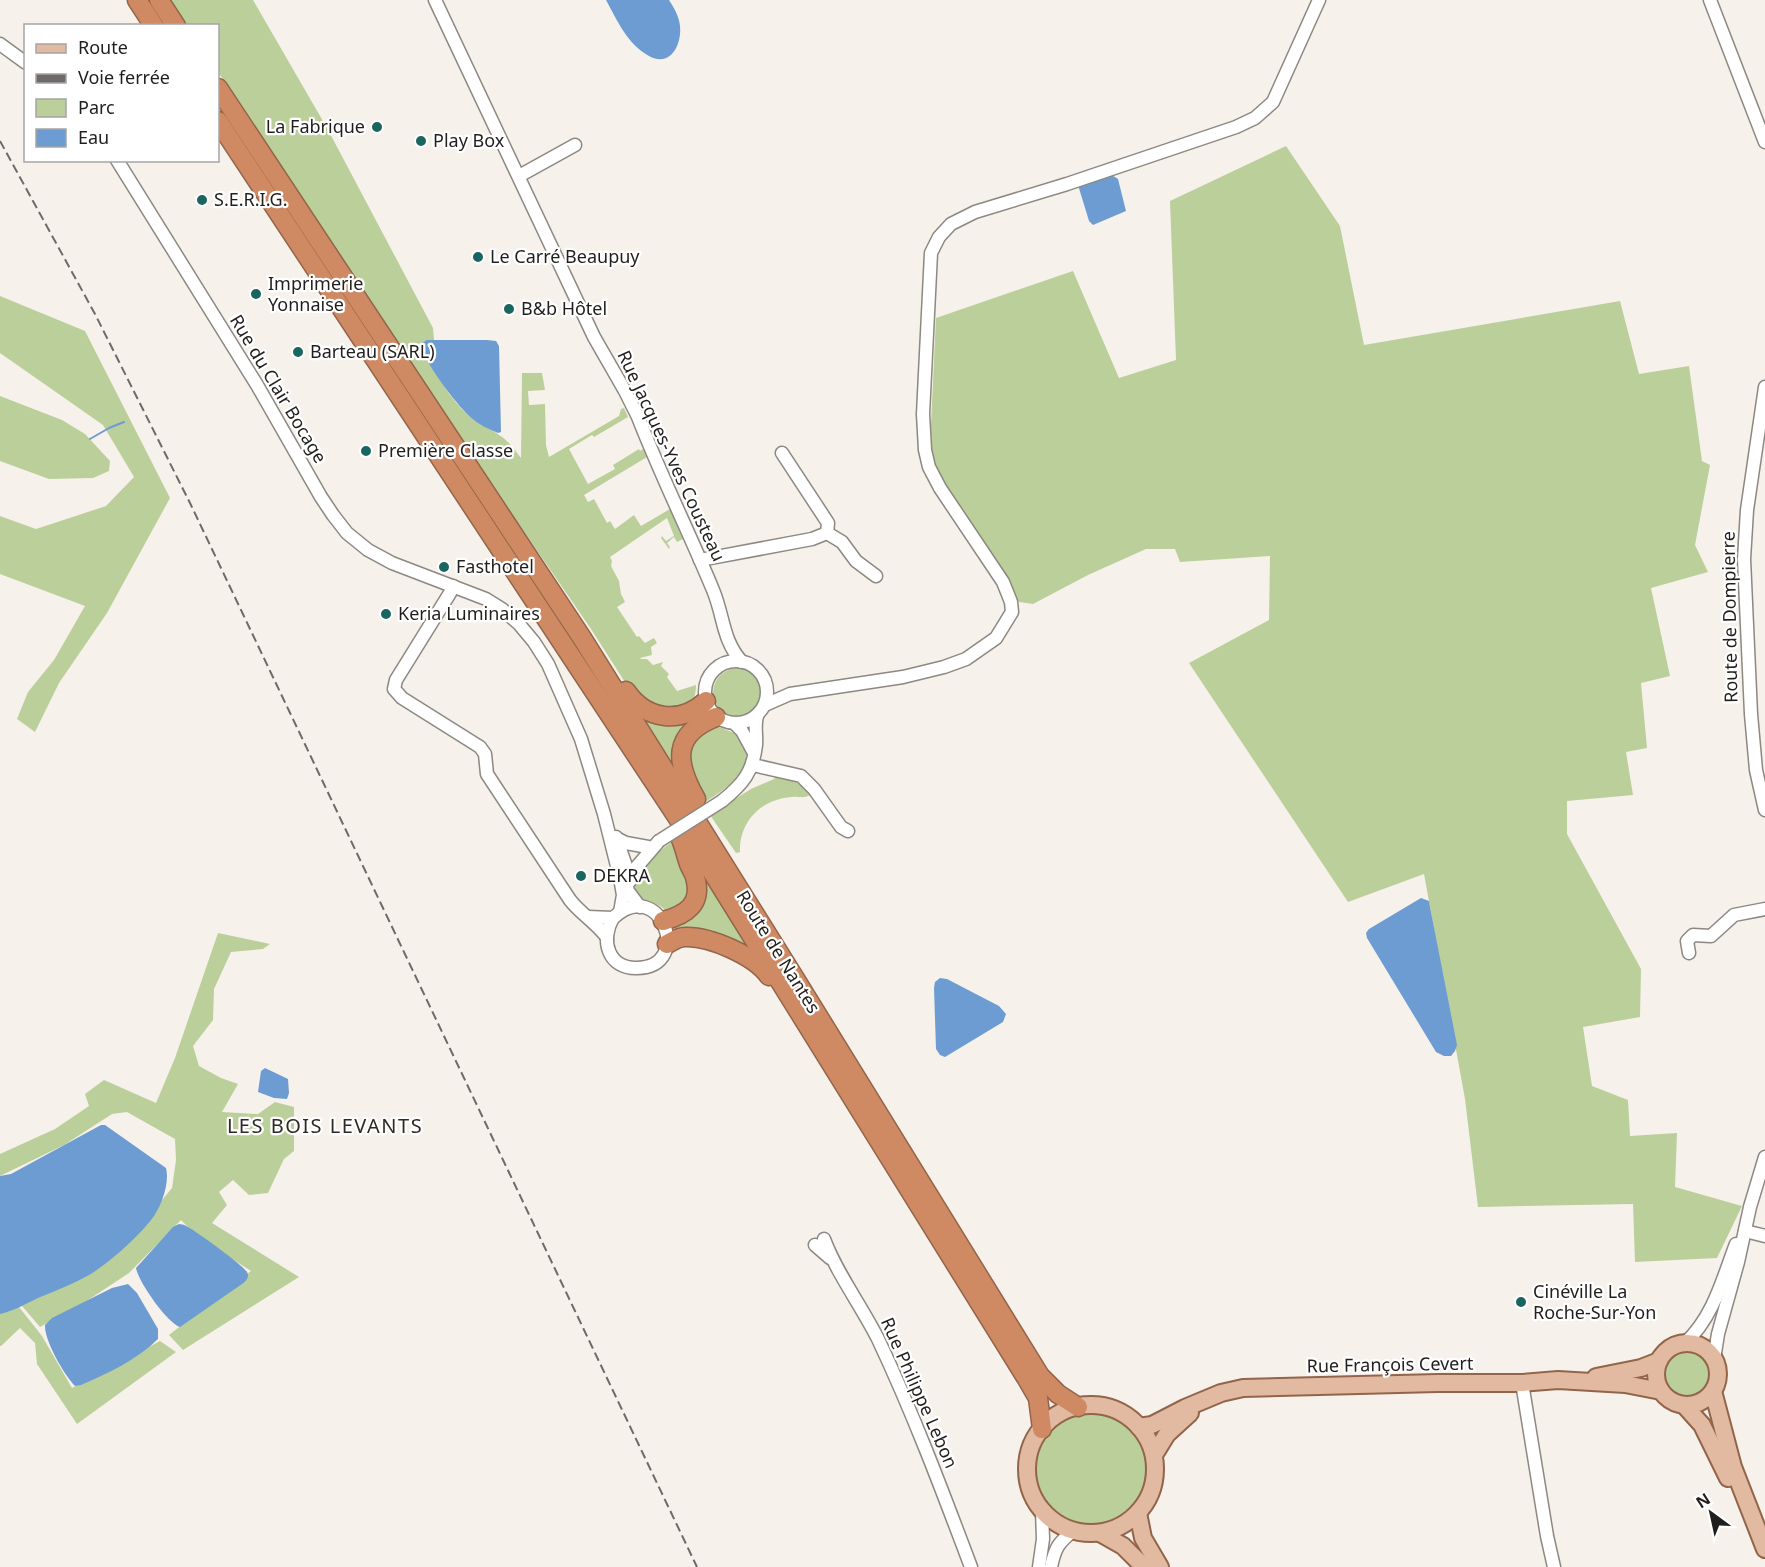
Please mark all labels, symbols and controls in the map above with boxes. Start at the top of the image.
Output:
legend [24,24,219,162]
text: Route [78,35,128,59]
text: Voie ferrée [78,65,170,89]
text: Parc [78,95,115,119]
place label: La Fabrique [266,114,365,138]
marker: La Fabrique [370,120,384,134]
text: Eau [78,125,109,149]
place label: Play Box [433,128,505,152]
marker: Play Box [414,134,428,148]
place label: S.E.R.I.G. [214,187,288,211]
marker: S.E.R.I.G. [195,193,209,207]
place label: Le Carré Beaupuy [490,244,640,268]
marker: Le Carré Beaupuy [471,250,485,264]
place label: Imprimerie Yonnaise [268,271,363,316]
marker: Imprimerie Yonnaise [249,287,263,301]
place label: B&b Hôtel [521,296,607,320]
marker: B&b Hôtel [502,302,516,316]
street label: Rue du Clair Bocage [225,310,333,467]
place label: Barteau (SARL) [310,339,435,363]
marker: Barteau (SARL) [291,345,305,359]
street label: Rue Jacques-Yves Cousteau [612,346,731,565]
place label: Première Classe [378,438,513,462]
marker: Première Classe [359,444,373,458]
street label: Route de Dompierre [1716,531,1742,703]
place label: Fasthotel [456,554,534,578]
marker: Fasthotel [437,560,451,574]
place label: Keria Luminaires [398,601,540,625]
marker: Keria Luminaires [379,607,393,621]
place label: DEKRA [593,863,650,887]
marker: DEKRA [574,869,588,883]
street label: Route de Nantes [731,885,826,1017]
district label: LES BOIS LEVANTS [227,1112,423,1139]
place label: Cinéville La Roche-Sur-Yon [1533,1279,1656,1324]
marker: Cinéville La Roche-Sur-Yon [1514,1295,1528,1309]
street label: Rue Philippe Lebon [876,1313,964,1472]
street label: Rue François Cevert [1306,1351,1474,1377]
north arrow [1681,1483,1741,1543]
text: N [1691,1488,1714,1513]

